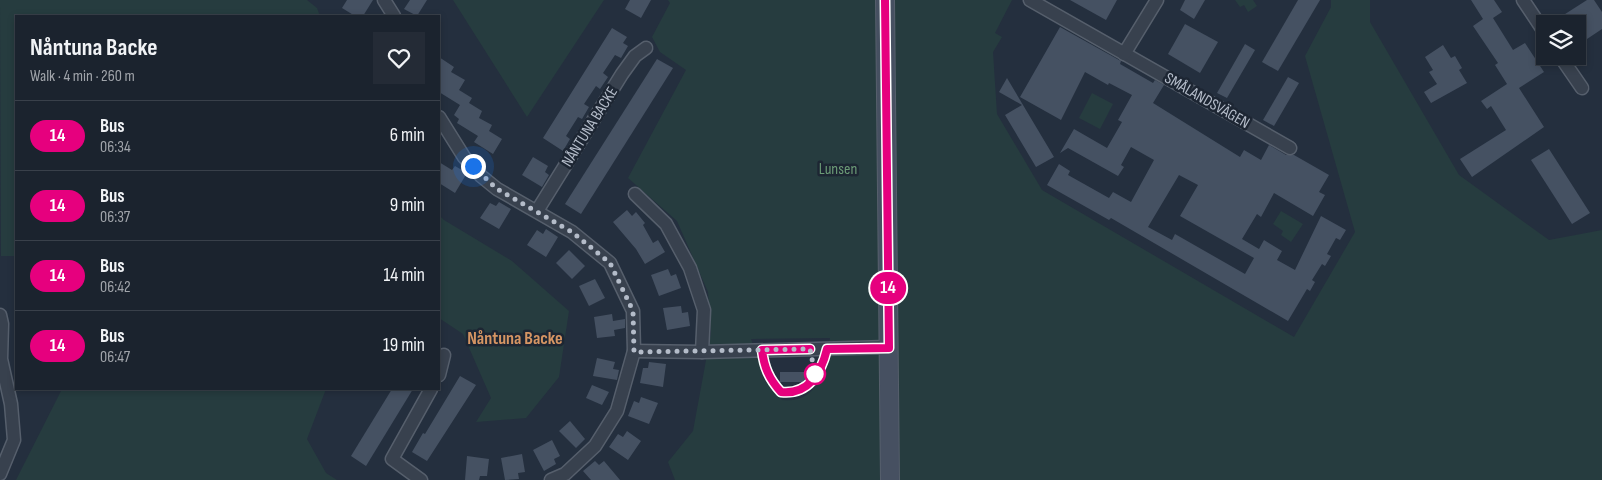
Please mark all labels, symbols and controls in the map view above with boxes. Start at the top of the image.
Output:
map controls [1536,15,1586,65]
button: layers [1536,15,1586,65]
button: heart [373,32,425,84]
text: Nåntuna Backe [30,33,157,62]
text: Walk · 4 min · 260 m [30,67,135,86]
street label: SMÅLANDSVÄGEN [1161,69,1253,133]
street label: NÅNTUNA BACKE [558,84,622,170]
text: Bus [100,115,125,138]
text: 6 min [390,124,425,147]
text: 14 [50,125,65,146]
text: 06:34 [100,138,131,157]
your location [461,154,486,179]
park label: Lunsen [819,160,857,179]
text: Bus [100,185,125,208]
text: 9 min [390,194,425,217]
text: 14 [50,195,65,216]
text: 06:37 [100,208,130,227]
text: Bus [100,255,125,278]
text: 14 min [384,264,425,287]
text: 14 [50,265,65,286]
line badge: 14 [866,272,910,304]
text: 14 [880,277,896,298]
text: 06:42 [100,278,131,297]
text: Bus [100,325,125,348]
district label: Nåntuna Backe [467,328,563,349]
text: 19 min [383,334,425,357]
text: 14 [50,335,65,356]
text: 06:47 [100,348,130,367]
unlabelled marker [804,363,826,385]

